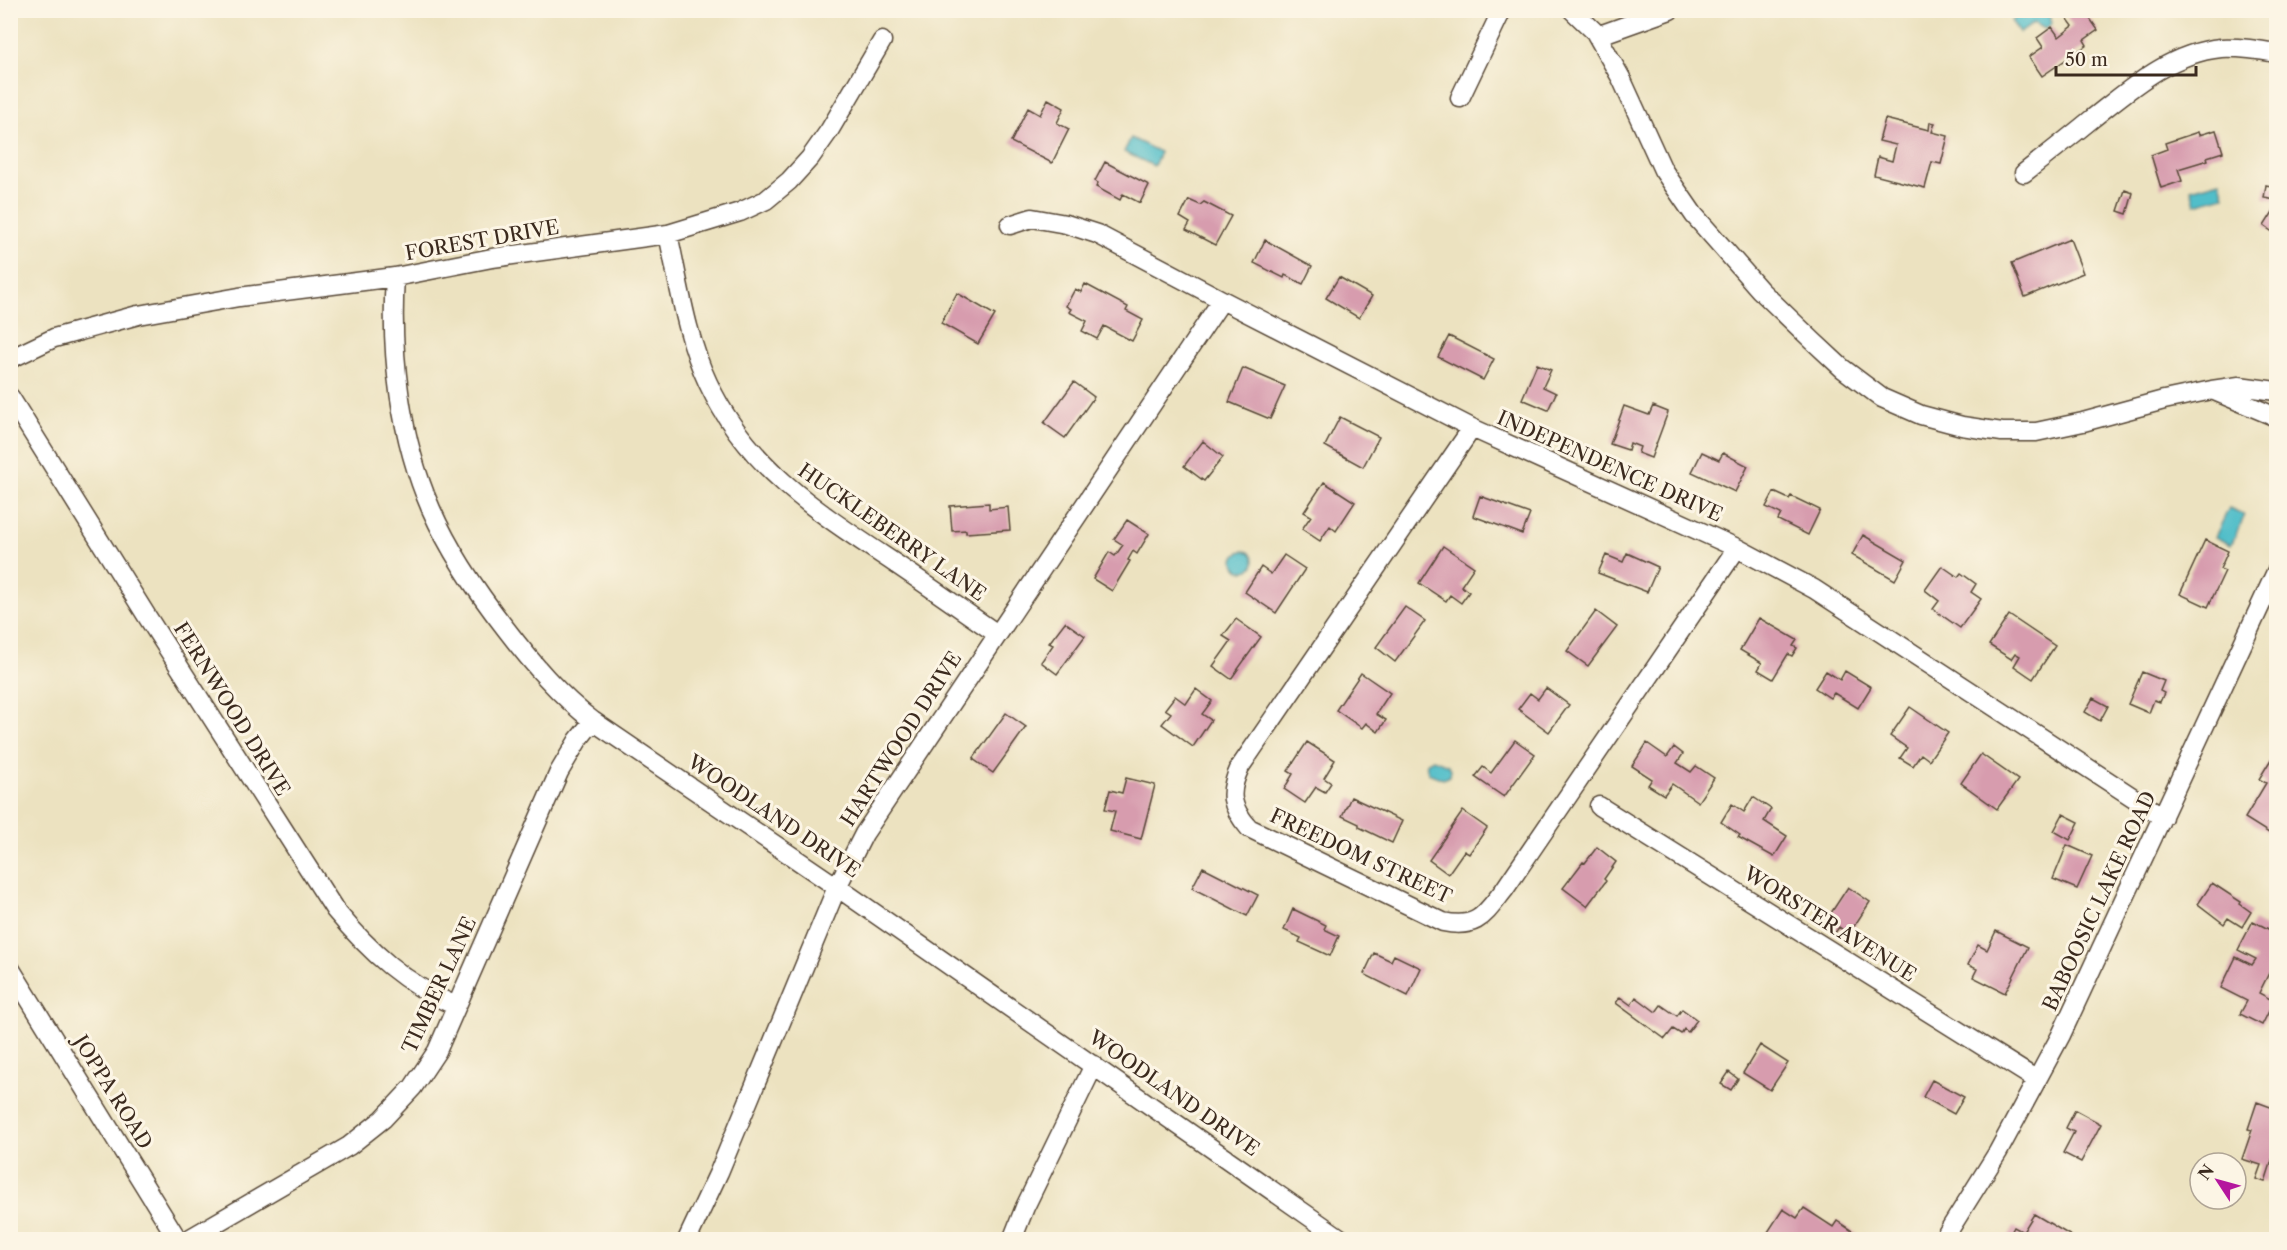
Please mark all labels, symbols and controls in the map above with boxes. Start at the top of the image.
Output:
scale bar [2056,39,2196,77]
text: 50 m [2065,49,2108,71]
street label: FOREST DRIVE [403,215,561,265]
street label: INDEPENDENCE DRIVE [1494,405,1726,527]
street label: HUCKLEBERRY LANE [794,458,990,606]
street label: FERNWOOD DRIVE [169,618,295,800]
street label: HARTWOOD DRIVE [836,647,966,831]
street label: WOODLAND DRIVE [682,749,865,883]
street label: BABOOSIC LAKE ROAD [2037,787,2161,1015]
street label: FREEDOM STREET [1266,803,1456,909]
street label: WORSTER AVENUE [1739,861,1921,987]
street label: TIMBER LANE [397,913,481,1057]
street label: WOODLAND DRIVE [1083,1024,1264,1161]
street label: JOPPA ROAD [67,1028,158,1153]
north arrow [2188,1151,2248,1211]
text: N [2194,1161,2218,1184]

